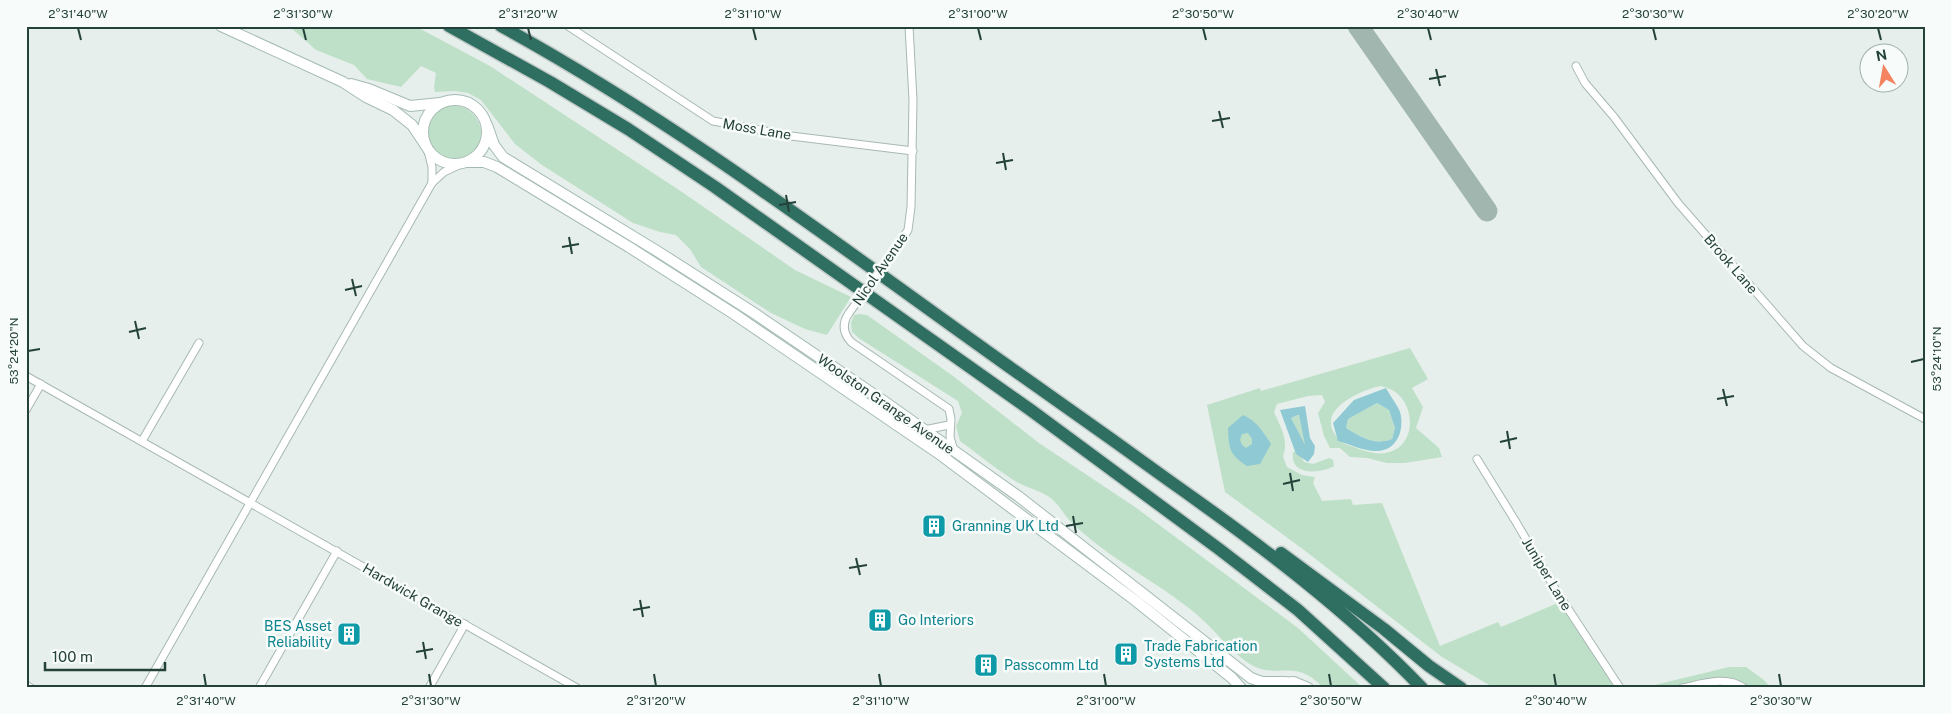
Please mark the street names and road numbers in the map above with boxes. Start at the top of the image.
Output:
street label: Moss Lane [721,115,793,143]
street label: Nicol Avenue [849,229,911,308]
street label: Brook Lane [1701,231,1761,297]
street label: Woolston Grange Avenue [815,351,958,457]
street label: Juniper Lane [1519,535,1575,613]
street label: Hardwick Grange [360,560,466,630]

